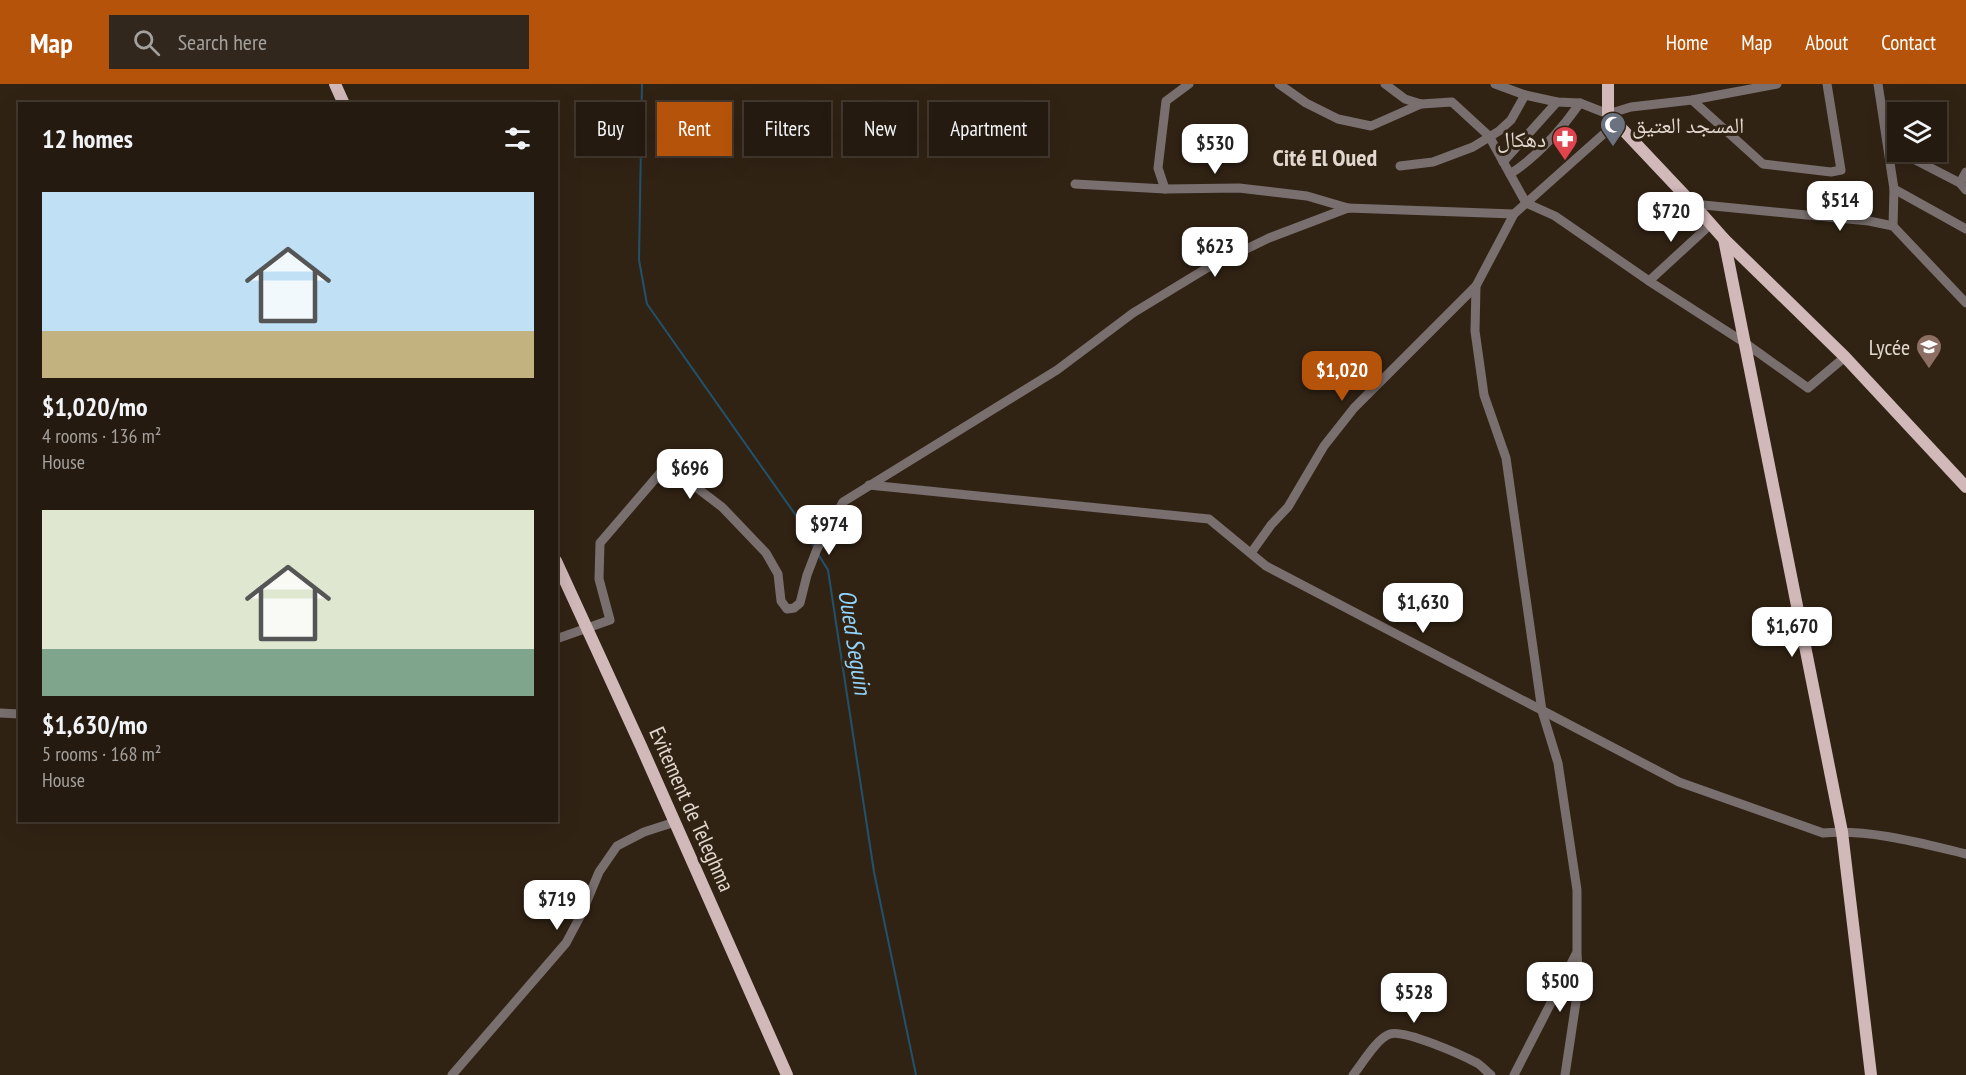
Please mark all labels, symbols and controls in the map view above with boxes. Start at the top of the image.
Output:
search box [109,15,529,69]
text: Map [30,24,73,61]
icon: search [130,26,163,59]
text: Search here [178,28,267,56]
text: Home [1666,29,1708,56]
text: Map [1741,29,1772,56]
text: About [1805,29,1848,56]
text: Contact [1881,29,1936,56]
chip: Buy [576,102,645,156]
chip: Rent [657,102,732,156]
chip: Filters [744,102,831,156]
chip: New [843,102,917,156]
chip: Apartment [929,102,1048,156]
map controls [1887,102,1947,162]
button: layers [1887,102,1947,162]
mosque icon: المسجد العتيق [1598,110,1628,148]
place label: المسجد العتيق [1632,111,1744,139]
text: 12 homes [42,122,133,155]
icon: filters [501,122,534,155]
pin: $530 [1179,124,1251,175]
pharmacy icon: دهكال [1550,124,1580,162]
place label: دهكال [1497,125,1546,153]
text: $530 [1196,130,1234,156]
district label: Cité El Oued [1273,142,1377,173]
pin: $514 [1804,181,1876,232]
text: $514 [1821,187,1859,213]
pin: $720 [1635,192,1707,243]
text: $720 [1652,198,1690,224]
pin: $623 [1179,227,1251,278]
icon: home [234,231,342,339]
text: $623 [1196,233,1234,259]
school or university icon: Lycée [1914,332,1944,370]
place label: Lycée [1869,333,1910,361]
pin: $1,020 [1293,351,1391,402]
text: $1,020 [1316,357,1368,383]
text: $1,020/mo [42,390,148,423]
text: 4 rooms · 136 m² [42,423,161,449]
text: House [42,449,85,475]
pin: $696 [654,449,726,500]
text: $696 [671,455,709,481]
pin: $974 [793,505,865,556]
text: $974 [810,511,848,537]
icon: home [234,549,342,657]
pin: $1,630 [1374,583,1472,634]
water label: Oued Seguin [831,587,879,698]
text: $1,630 [1397,589,1449,615]
pin: $1,670 [1743,607,1841,658]
text: $1,670 [1766,613,1818,639]
text: $1,630/mo [42,708,148,741]
street label: Evitement de Teleghma [643,722,741,896]
text: 5 rooms · 168 m² [42,741,161,767]
text: House [42,767,85,793]
pin: $719 [521,880,593,931]
text: $719 [538,886,576,912]
pin: $500 [1524,962,1596,1013]
text: $500 [1541,968,1579,994]
pin: $528 [1378,973,1450,1024]
text: $528 [1395,979,1433,1005]

